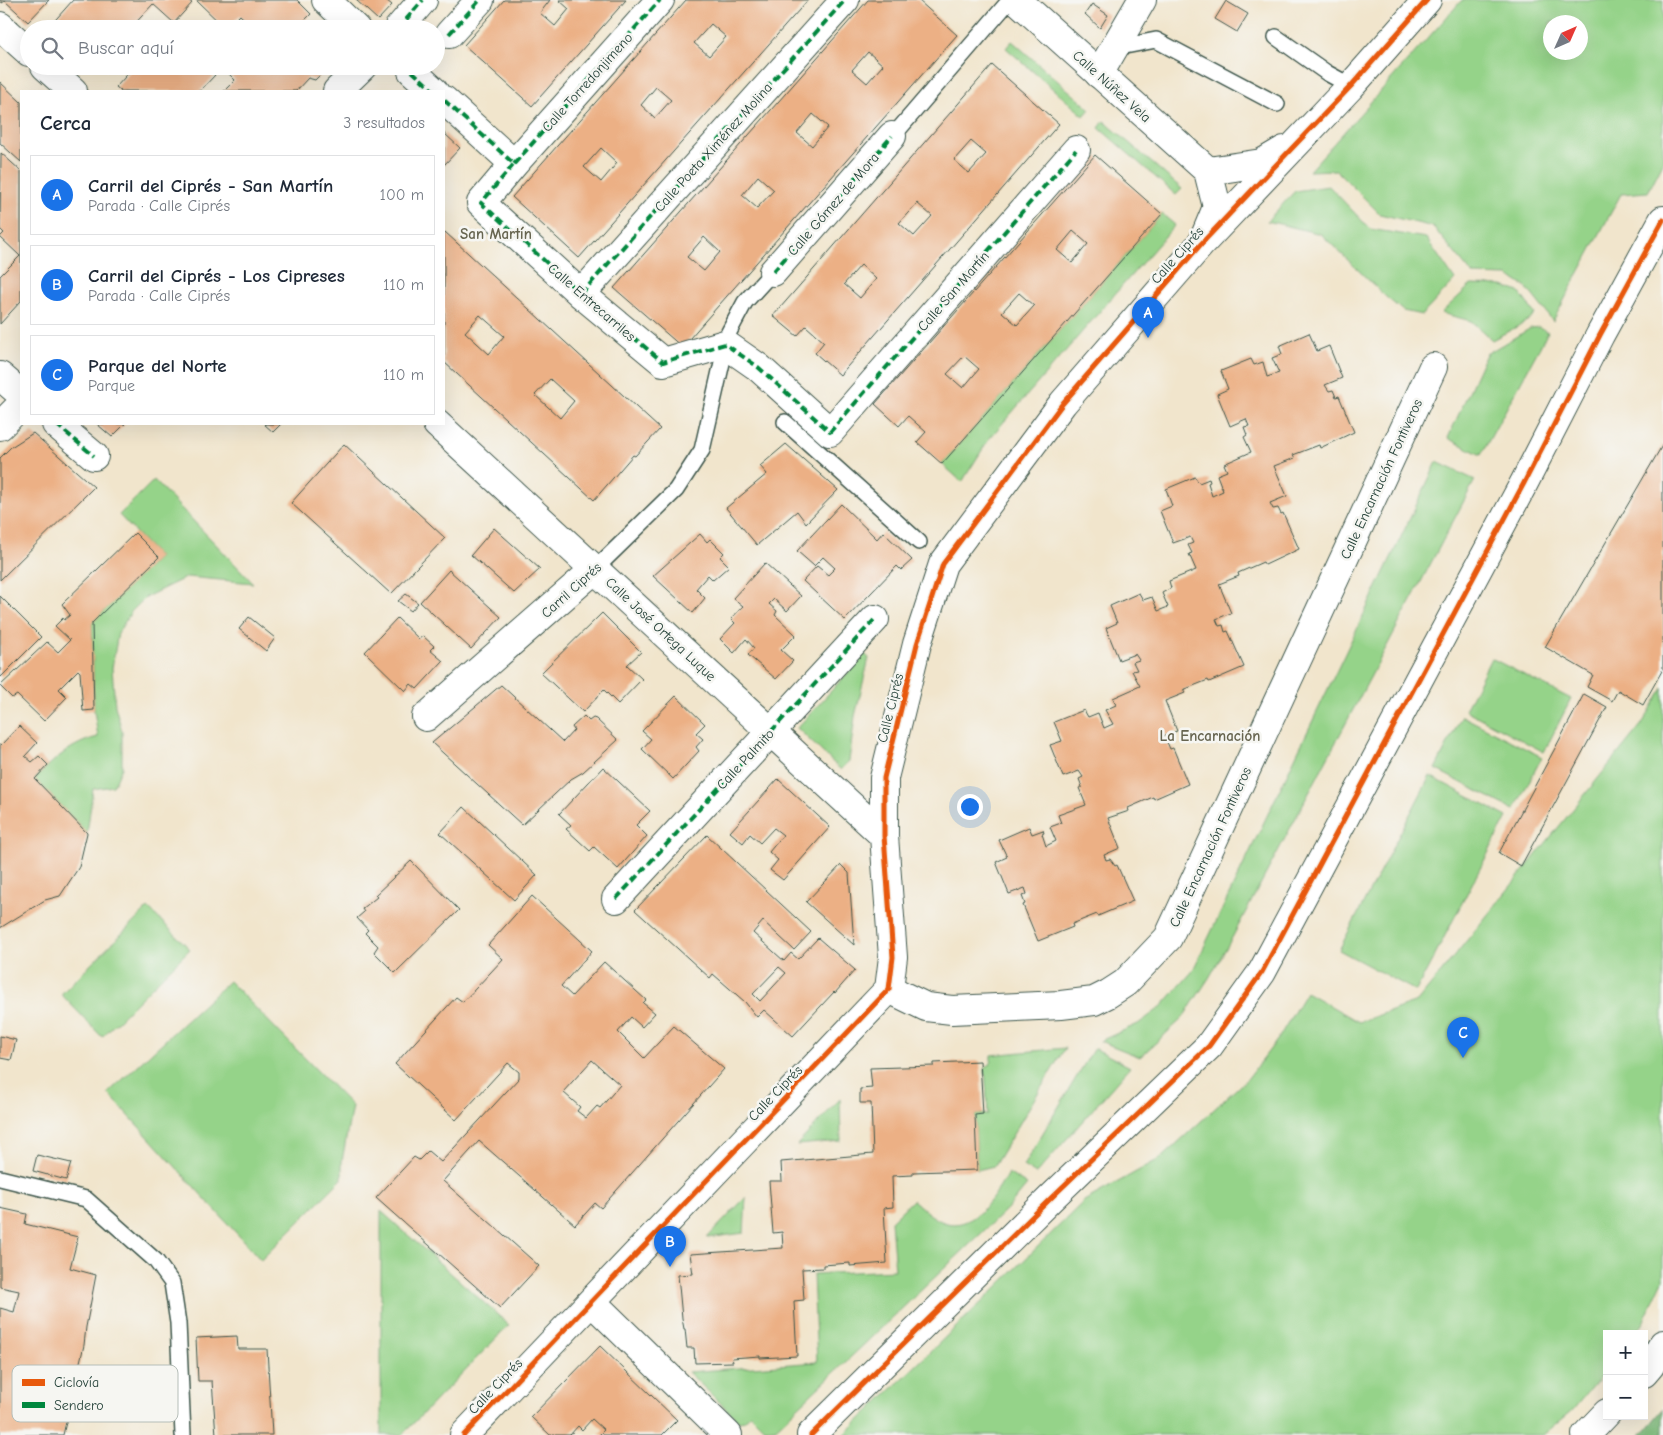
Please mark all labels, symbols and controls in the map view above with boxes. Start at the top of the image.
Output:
north arrow [1543,15,1588,60]
search box [20,20,445,75]
street label: Calle Torredonjimeno [538,29,636,135]
icon: search [38,34,66,62]
text: Buscar aquí [78,37,174,59]
street label: Calle Núñez Vela [1069,47,1154,126]
street label: Calle Poeta Ximénez Molina [651,79,776,215]
text: Cerca [40,111,91,135]
text: 3 resultados [343,114,425,132]
street label: Calle Gómez de Mora [784,149,883,259]
text: Carril del Ciprés - San Martín [88,175,333,197]
text: A [53,186,61,204]
text: 100 m [380,186,424,204]
text: Parada · Calle Ciprés [88,197,230,215]
street label: Calle Ciprés [1147,223,1208,287]
district label: San Martín [460,225,532,243]
street label: Calle San Martín [914,248,993,335]
street label: Calle Entrecarriles [544,260,639,345]
text: Carril del Ciprés - Los Cipreses [88,265,345,287]
text: B [52,276,62,294]
text: 110 m [383,276,424,294]
text: Parada · Calle Ciprés [88,287,230,305]
pin: A [1132,297,1164,338]
text: Parque del Norte [88,355,227,377]
text: C [52,366,62,384]
text: 110 m [383,366,424,384]
text: Parque [88,377,135,395]
street label: Calle Encarnación Fontiveros [1337,396,1426,562]
street label: Carril Ciprés [538,559,605,622]
street label: Calle José Ortega Luque [602,574,719,685]
street label: Calle Ciprés [874,672,907,745]
street label: Calle Palmito [713,725,778,793]
district label: La Encarnación [1160,727,1260,745]
street label: Calle Encarnación Fontiveros [1166,764,1255,930]
your location [957,794,983,820]
pin: C [1447,1017,1479,1058]
street label: Calle Ciprés [745,1062,806,1125]
pin: B [654,1226,686,1267]
map controls [1603,1330,1648,1420]
button: + [1603,1330,1648,1375]
street label: Calle Ciprés [465,1355,526,1418]
legend [12,1365,178,1422]
text: Ciclovía [54,1374,99,1391]
button: − [1603,1375,1648,1420]
text: Sendero [54,1397,104,1414]

